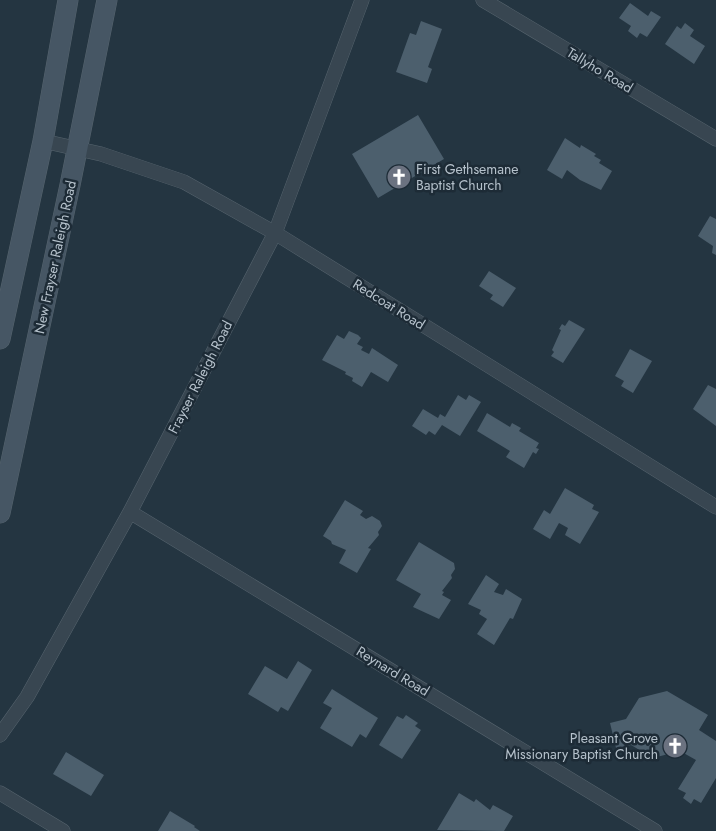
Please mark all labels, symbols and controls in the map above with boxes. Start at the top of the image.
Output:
street label: Tallyho Road [563,42,637,98]
place label: First Gethsemane Baptist Church [416,159,518,195]
church icon: First Gethsemane Baptist Church [386,164,412,190]
street label: New Frayser Raleigh Road [29,179,81,335]
street label: Redcoat Road [349,274,429,334]
street label: Frayser Raleigh Road [163,317,237,437]
street label: Reynard Road [353,641,433,701]
place label: Pleasant Grove Missionary Baptist Church [505,728,658,764]
church icon: Pleasant Grove Missionary Baptist Church [662,733,688,759]

